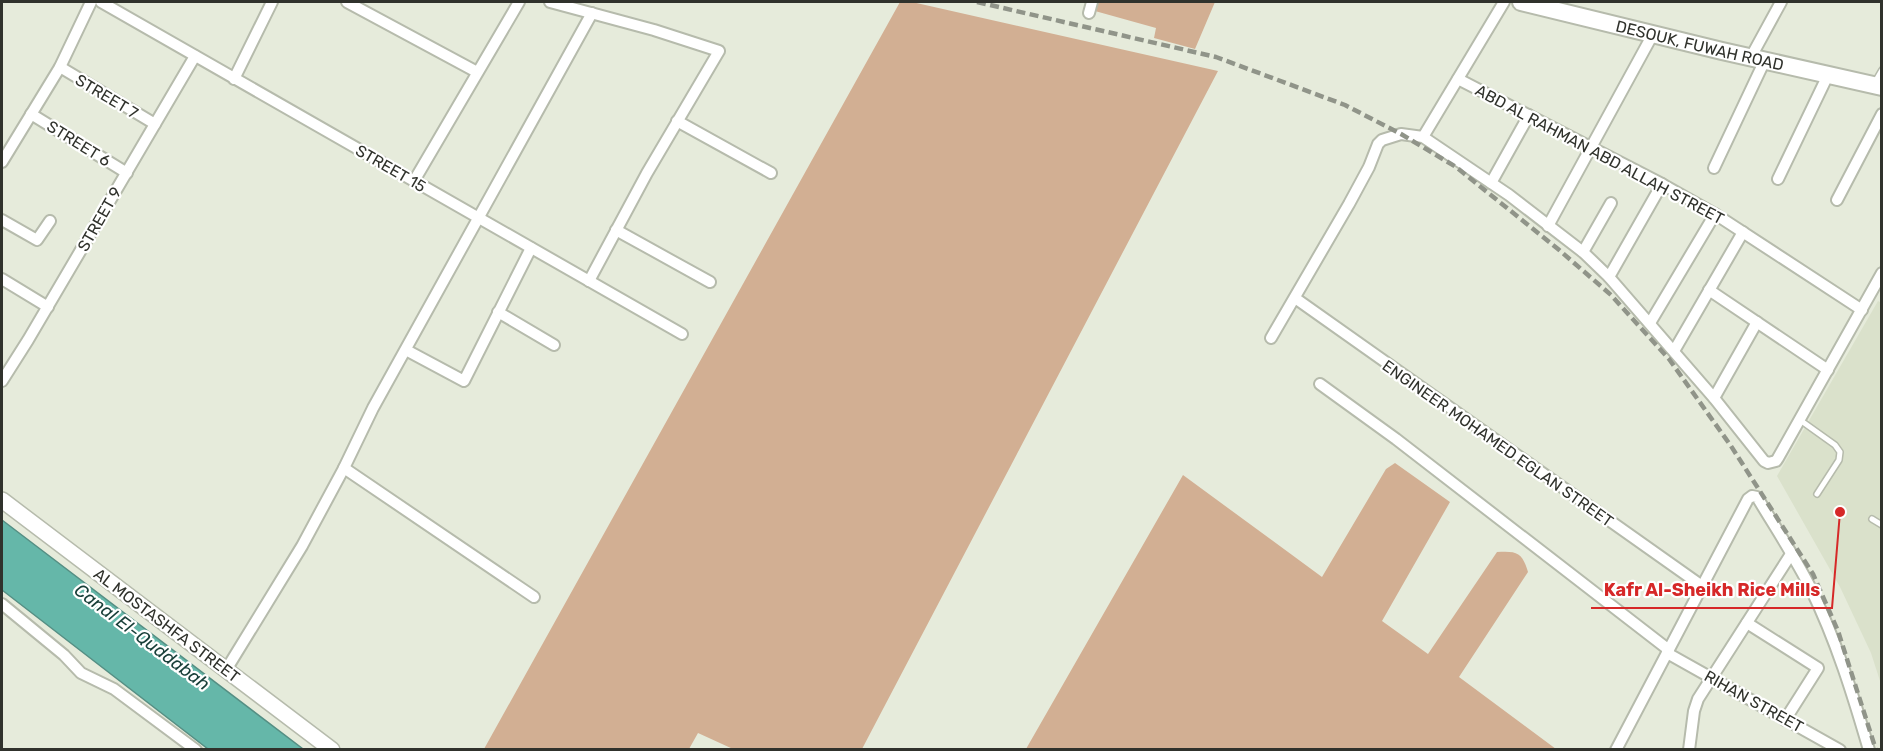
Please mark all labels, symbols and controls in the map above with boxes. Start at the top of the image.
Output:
street label: DESOUK, FUWAH ROAD [1614,16,1786,75]
street label: STREET 7 [72,70,142,123]
street label: ABD AL RAHMAN ABD ALLAH STREET [1472,81,1727,228]
street label: STREET 6 [43,116,114,171]
street label: STREET 15 [352,141,429,196]
street label: STREET 9 [73,184,125,255]
street label: ENGINEER MOHAMED EGLAN STREET [1379,356,1617,531]
street label: AL MOSTASHFA STREET [90,564,243,686]
callout: Kafr Al-Sheikh Rice Mills [1591,572,1832,608]
water label: Canal El-Quddabah [70,579,214,695]
text: Kafr Al-Sheikh Rice Mills [1604,579,1820,601]
street label: RIHAN STREET [1701,666,1807,736]

